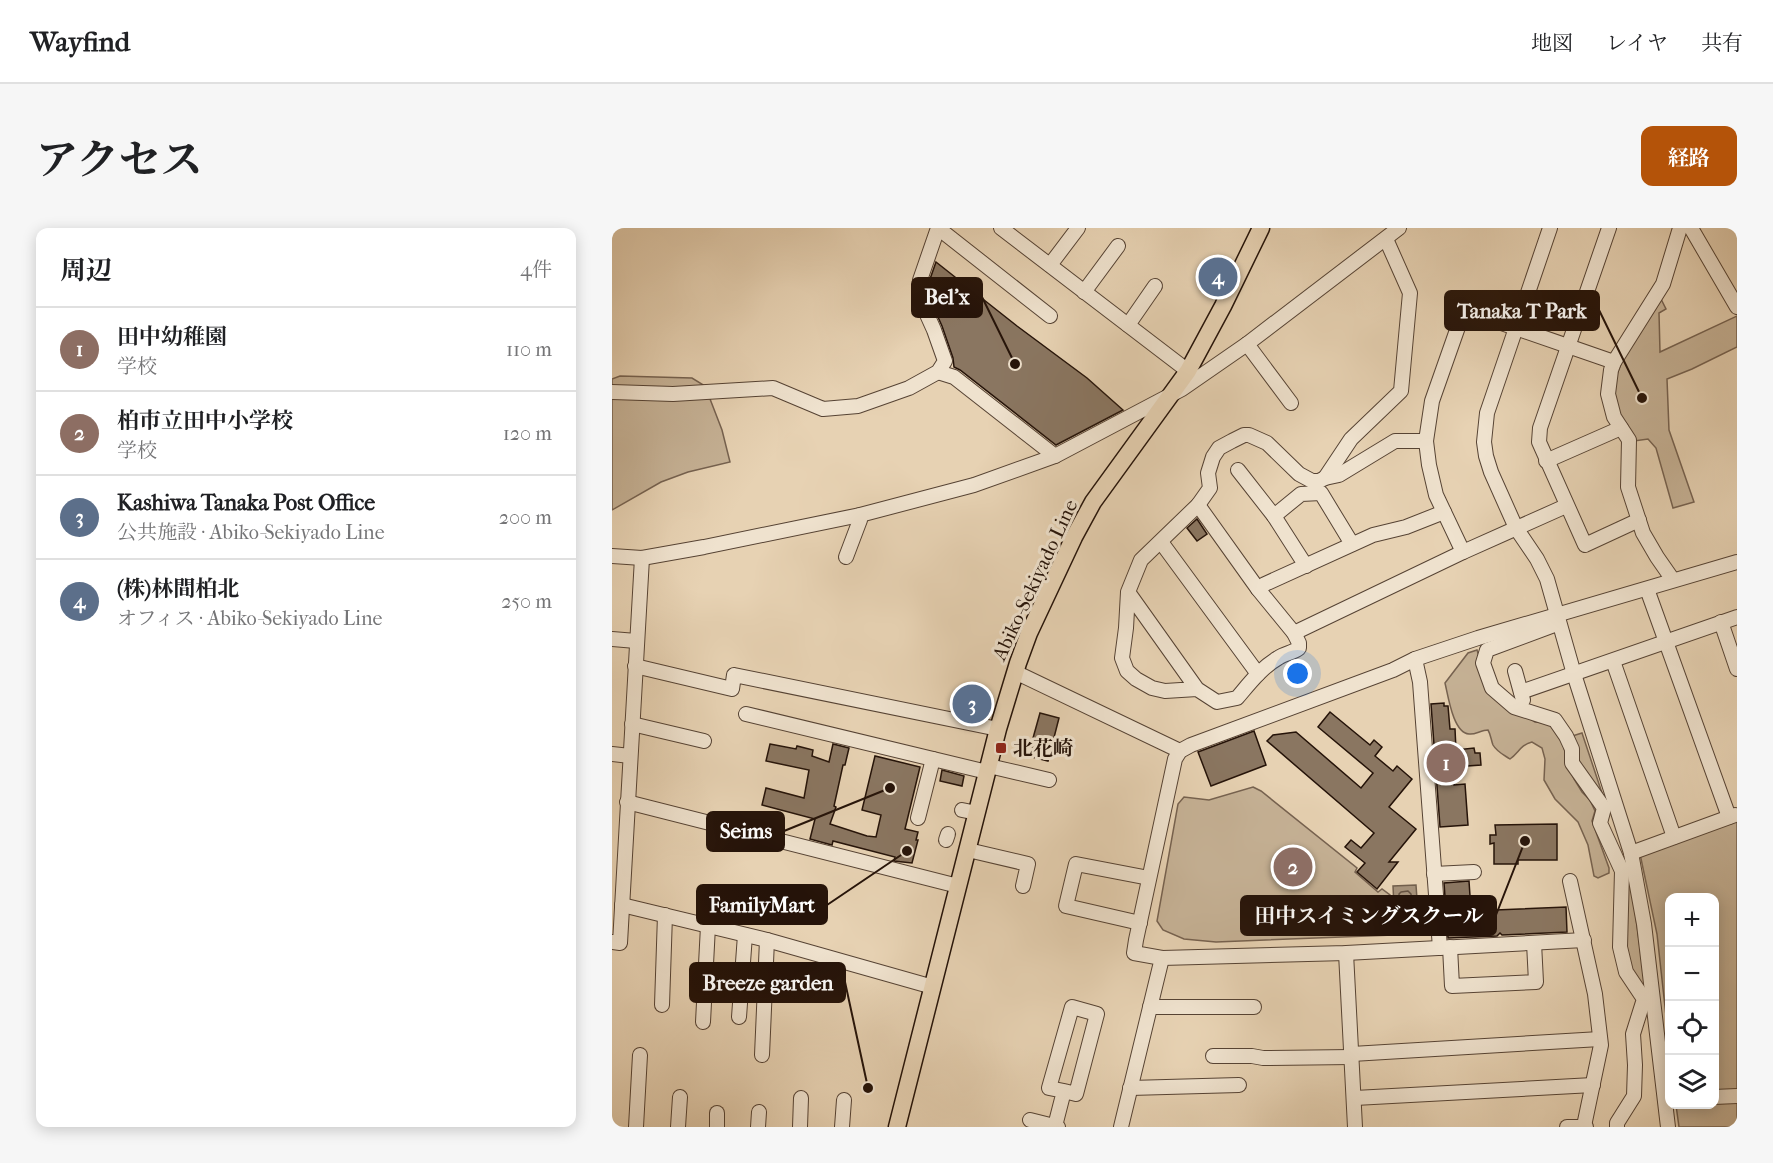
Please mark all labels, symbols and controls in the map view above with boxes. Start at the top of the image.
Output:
text: Wayfind [30,25,130,58]
text: 地図 [1531,31,1573,55]
text: レイヤ [1606,31,1668,55]
text: 共有 [1701,31,1743,55]
button: 経路 [1641,126,1737,186]
text: アクセス [36,136,203,185]
pin: 4 [1198,254,1238,300]
text: 周辺 [60,255,112,286]
text: 4件 [520,258,552,281]
callout: Bel'x [912,278,982,317]
text: Bel'x [924,285,971,309]
callout: Tanaka T Park [1445,291,1599,330]
text: Tanaka T Park [1456,299,1588,323]
text: 田中幼稚園 [117,324,227,350]
text: 1 [76,338,83,361]
text: 110 m [506,338,552,361]
text: 学校 [117,355,157,378]
text: 柏市立田中小学校 [117,408,293,434]
text: 2 [74,422,85,445]
text: 120 m [503,422,552,445]
text: 学校 [117,439,157,462]
text: Kashiwa Tanaka Post Office [117,490,375,516]
street label: Abiko-Sekiyado Line [987,496,1082,665]
text: 3 [75,506,84,529]
text: 200 m [499,506,552,529]
text: 公共施設 · Abiko-Sekiyado Line [117,521,385,544]
text: (株)林間柏北 [117,576,239,602]
text: 4 [74,590,85,613]
text: 250 m [501,590,552,613]
text: オフィス · Abiko-Sekiyado Line [117,607,382,630]
your location [1283,659,1312,688]
pin: 3 [952,682,992,726]
place label: 北花崎 [1013,737,1073,760]
pin: 1 [1426,740,1466,786]
marker: 北花崎 [994,741,1008,755]
callout: Seims [707,812,784,851]
text: Seims [720,819,773,843]
pin: 2 [1274,844,1312,890]
callout: FamilyMart [697,885,827,924]
text: FamilyMart [708,893,816,917]
map controls [1665,893,1719,1109]
button: + [1665,893,1719,947]
callout: 田中スイミングスクール [1241,896,1496,935]
text: 田中スイミングスクール [1254,904,1484,928]
button: − [1665,947,1719,1001]
callout: Breeze garden [690,963,845,1002]
text: Breeze garden [702,971,834,995]
button: locate [1665,1001,1719,1055]
button: layers [1665,1055,1719,1109]

